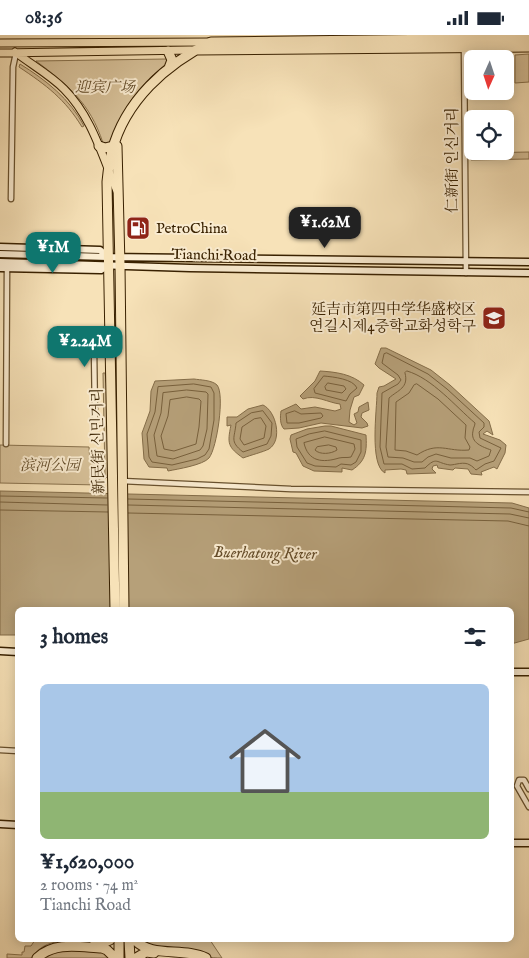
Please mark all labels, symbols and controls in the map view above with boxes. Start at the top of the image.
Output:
text: 08:36 [25,6,62,30]
north arrow [464,50,514,100]
map controls [464,50,514,160]
park label: 迎宾广场 [75,78,137,97]
street label: 仁新街 인신거리 [443,107,462,213]
button: locate [464,110,514,160]
pin: ¥1.62M [284,207,366,249]
text: ¥1.62M [300,213,350,233]
fuel station icon: PetroChina [125,215,151,241]
place label: PetroChina [156,219,228,238]
pin: ¥1M [29,231,77,274]
text: ¥1M [37,238,69,258]
street label: Tianchi Road [171,245,258,265]
place label: 延吉市第四中学华盛校区 연길시제4중학교화성학구 [309,300,477,336]
school or university icon: 延吉市第四中学华盛校区 연길시제4중학교화성학구 [481,305,507,331]
pin: ¥2.24M [44,325,126,368]
text: ¥2.24M [59,332,112,352]
street label: 新民街 신민거리 [88,388,108,494]
park label: 滨河公园 [20,456,82,475]
water label: Buerhatong River [213,543,318,565]
icon: filters [461,623,489,651]
text: 3 homes [40,624,108,651]
icon: home [220,716,310,806]
text: ¥1,620,000 [40,849,134,876]
text: 2 rooms · 74 m² [40,876,138,896]
text: Tianchi Road [40,896,131,916]

